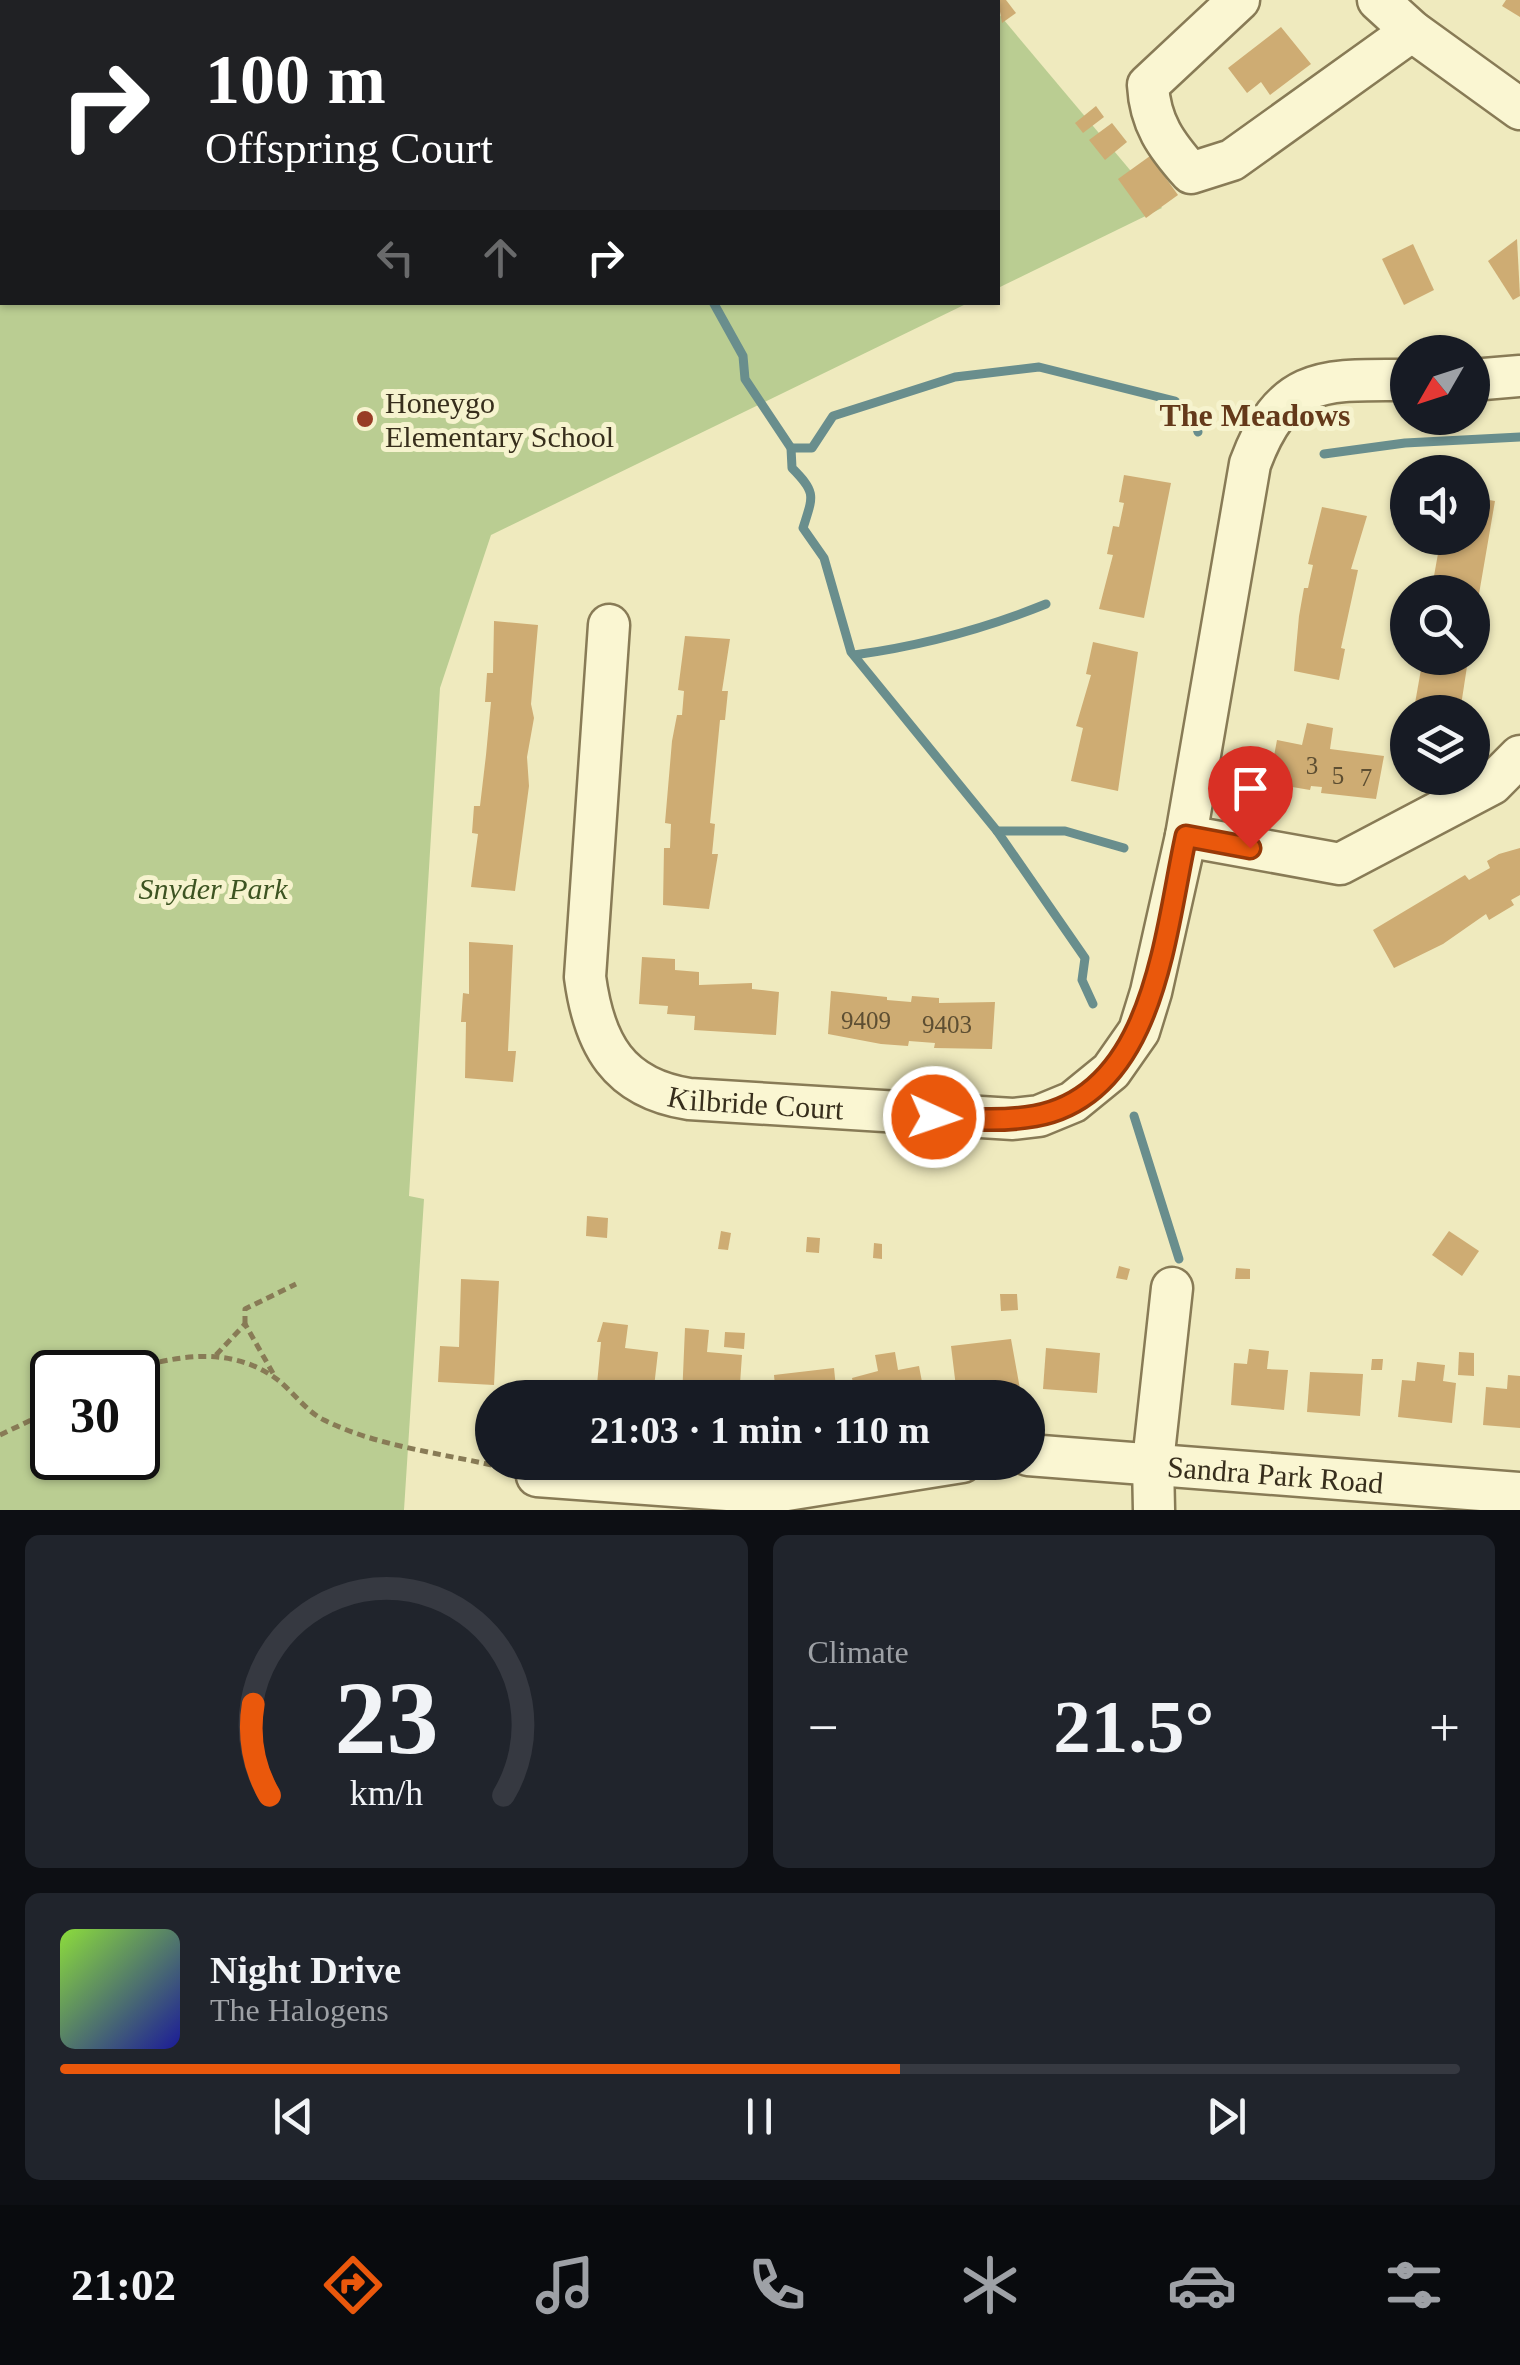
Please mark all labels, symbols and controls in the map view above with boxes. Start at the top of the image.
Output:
icon: right [40,40,170,170]
text: 100 m [205,41,386,118]
text: Offspring Court [205,123,493,173]
icon: left [368,230,423,285]
icon: ahead [473,230,528,285]
icon: right [578,230,633,285]
north arrow [1390,335,1490,435]
map controls [1390,335,1490,795]
place label: Honeygo Elementary School [385,386,614,453]
district label: The Meadows [1159,397,1351,433]
marker: Honeygo Elementary School [354,408,376,430]
button: sound [1390,455,1490,555]
button: search [1390,575,1490,675]
button: layers [1390,695,1490,795]
pin [1208,746,1293,849]
house number: 3 [1306,752,1318,779]
icon: arrive [1223,761,1278,816]
house number: 5 [1332,762,1344,789]
house number: 7 [1360,764,1372,791]
park label: Snyder Park [138,872,288,905]
house number: 9409 [841,1007,891,1034]
house number: 9403 [922,1011,972,1038]
position arrow [882,1065,986,1169]
street label: Kilbride Court [665,1079,845,1125]
speed limit sign: 30 [30,1350,160,1480]
text: 21:03 · 1 min · 110 m [590,1409,930,1451]
street label: Sandra Park Road [1166,1449,1385,1499]
text: Climate [808,1634,909,1670]
text: 23 [334,1660,438,1775]
text: 21.5° [1053,1685,1214,1768]
text: − [808,1697,839,1758]
text: + [1429,1697,1460,1758]
text: km/h [350,1773,423,1813]
text: Night Drive [210,1949,401,1991]
text: The Halogens [210,1992,389,2028]
icon: previous [266,2089,321,2144]
icon: pause [732,2089,787,2144]
icon: next [1199,2089,1254,2144]
icon: directions [318,2250,388,2320]
icon: music [530,2250,600,2320]
icon: phone [742,2250,812,2320]
icon: climate [955,2250,1025,2320]
icon: car [1167,2250,1237,2320]
icon: filters [1379,2250,1449,2320]
text: 21:02 [71,2260,176,2310]

